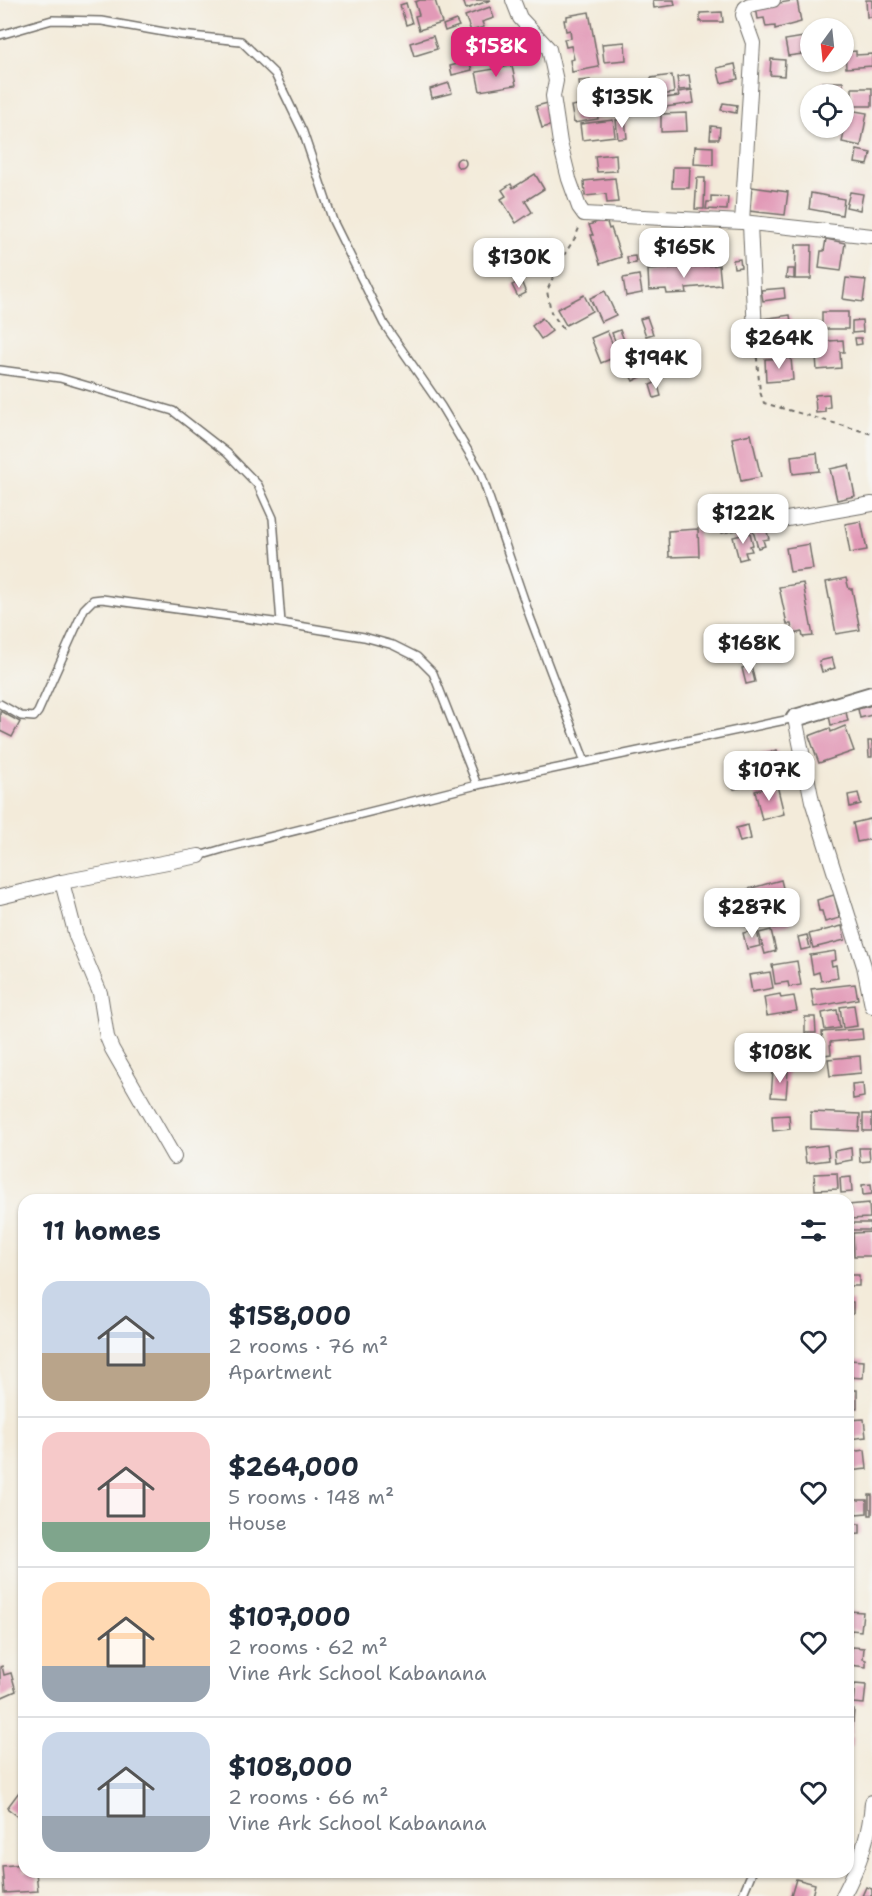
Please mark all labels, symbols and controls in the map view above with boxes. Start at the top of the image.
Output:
north arrow [800,18,854,72]
map controls [800,18,854,138]
pin: $158K [454,27,538,78]
text: $158K [465,33,527,59]
pin: $135K [580,78,664,129]
text: $135K [591,84,653,110]
button: locate [800,84,854,138]
pin: $165K [642,228,726,279]
text: $165K [653,234,715,260]
pin: $130K [477,238,561,289]
text: $130K [487,244,551,270]
pin: $264K [737,319,821,370]
text: $264K [745,325,813,351]
pin: $194K [614,339,698,390]
text: $194K [624,345,688,371]
pin: $122K [701,494,785,545]
text: $122K [712,500,774,526]
pin: $168K [707,624,791,675]
text: $168K [717,630,781,656]
pin: $107K [727,751,811,802]
text: $107K [738,757,800,783]
pin: $287K [710,888,794,939]
text: $287K [718,894,786,920]
pin: $108K [738,1033,822,1084]
text: $108K [748,1039,812,1065]
text: 11 homes [42,1213,161,1248]
icon: filters [797,1214,830,1247]
text: $158,000 [228,1298,351,1333]
icon: home [90,1305,162,1377]
icon: heart [797,1325,830,1358]
text: 2 rooms · 76 m² [228,1333,388,1359]
text: Apartment [228,1359,332,1385]
text: $264,000 [228,1449,359,1484]
icon: home [90,1456,162,1528]
icon: heart [797,1476,830,1509]
text: 5 rooms · 148 m² [228,1484,394,1510]
text: House [228,1510,287,1536]
text: $107,000 [228,1599,351,1634]
icon: home [90,1606,162,1678]
icon: heart [797,1626,830,1659]
text: 2 rooms · 62 m² [228,1634,388,1660]
text: Vine Ark School Kabanana [228,1660,486,1686]
text: $108,000 [228,1749,352,1784]
icon: home [90,1756,162,1828]
icon: heart [797,1776,830,1809]
text: 2 rooms · 66 m² [228,1784,389,1810]
text: Vine Ark School Kabanana [228,1810,486,1836]

